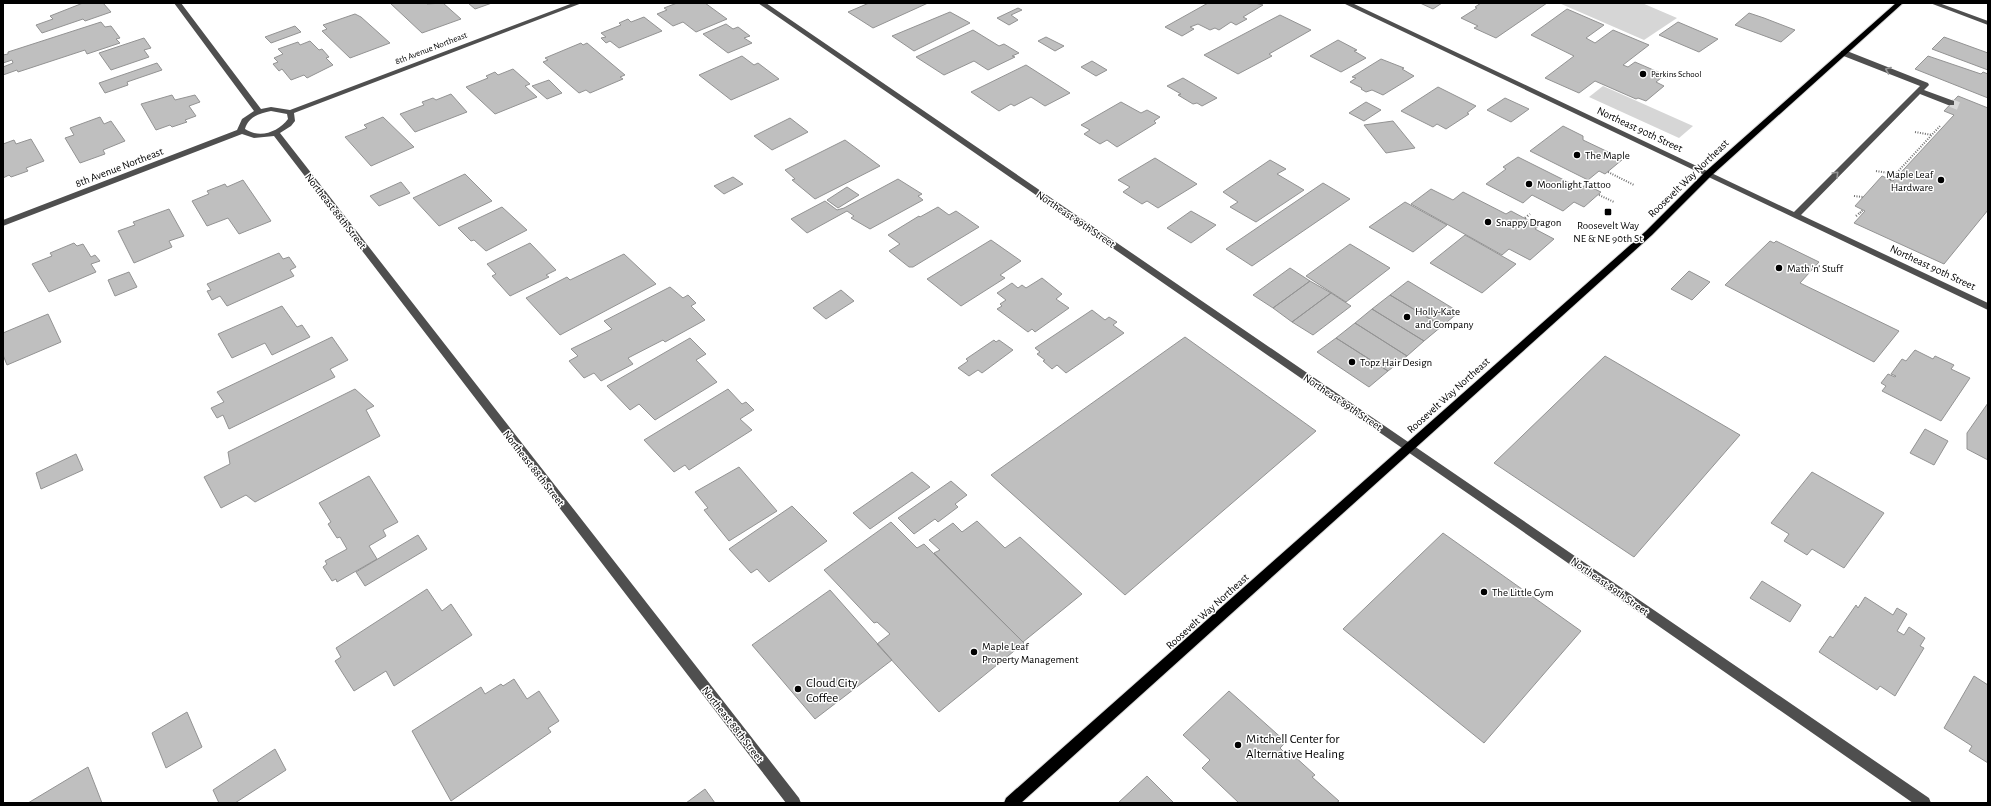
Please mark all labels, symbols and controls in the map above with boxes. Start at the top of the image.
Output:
street label: 8th Avenue Northeast [394,31,469,66]
one-way arrow [1885,67,1892,75]
marker: Perkins School [1638,69,1648,79]
place label: Perkins School [1651,70,1701,79]
street label: Northeast 90th Street [1595,105,1685,154]
street label: Roosevelt Way Northeast [1646,137,1731,219]
street label: 8th Avenue Northeast [74,145,165,189]
marker: The Maple [1572,150,1582,160]
place label: The Maple [1585,150,1630,161]
place label: Maple Leaf Hardware [1886,169,1934,193]
one-way arrow [1831,171,1839,179]
street label: Northeast 88th Street [303,172,369,251]
marker: Maple Leaf Hardware [1936,175,1946,185]
marker: Moonlight Tattoo [1524,179,1534,189]
place label: Moonlight Tattoo [1537,179,1611,190]
street label: Northeast 89th Street [1034,189,1117,250]
marker: Roosevelt Way NE & NE 90th St [1603,207,1613,217]
marker: Snappy Dragon [1483,217,1493,227]
place label: Snappy Dragon [1496,217,1561,228]
place label: Roosevelt Way NE & NE 90th St [1573,220,1643,244]
street label: Northeast 90th Street [1888,243,1978,292]
marker: Math 'n' Stuff [1774,263,1784,273]
place label: Math 'n' Stuff [1787,263,1843,274]
place label: Holly-Kate and Company [1415,306,1474,330]
marker: Holly-Kate and Company [1402,312,1412,322]
street label: Roosevelt Way Northeast [1405,355,1492,435]
marker: Topz Hair Design [1347,357,1357,367]
place label: Topz Hair Design [1360,357,1432,368]
street label: Northeast 89th Street [1301,372,1384,433]
street label: Northeast 88th Street [501,429,567,508]
street label: Northeast 89th Street [1569,555,1651,618]
street label: Roosevelt Way Northeast [1164,571,1251,651]
marker: The Little Gym [1479,587,1489,597]
place label: The Little Gym [1492,587,1554,598]
place label: Maple Leaf Property Management [982,641,1079,665]
marker: Maple Leaf Property Management [969,647,979,657]
place label: Cloud City Coffee [806,677,858,705]
marker: Cloud City Coffee [793,684,803,694]
street label: Northeast 88th Street [700,685,766,764]
place label: Mitchell Center for Alternative Healing [1246,733,1345,761]
marker: Mitchell Center for Alternative Healing [1233,740,1243,750]

